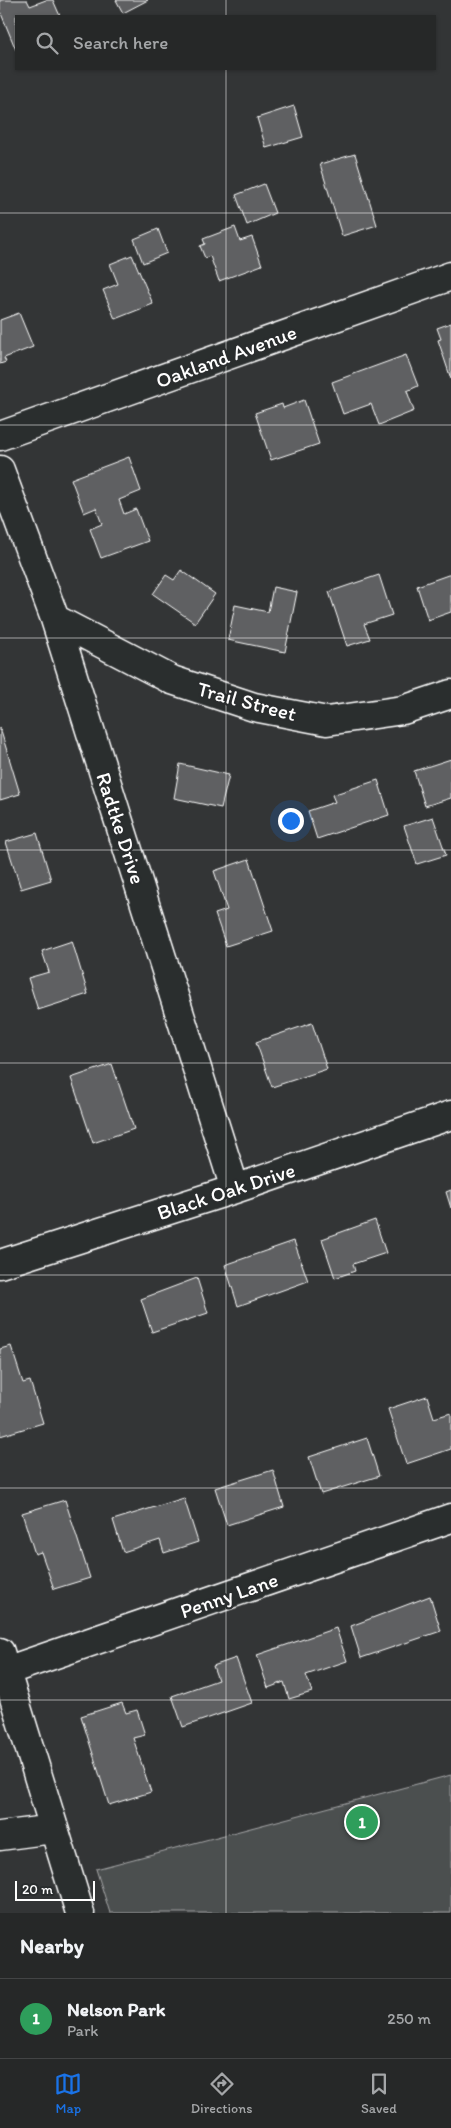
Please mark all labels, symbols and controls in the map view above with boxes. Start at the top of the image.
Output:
search box [15,15,436,70]
icon: search [33,29,61,57]
text: Search here [73,31,168,54]
street label: Oakland Avenue [152,319,300,393]
street label: Trail Street [195,676,299,726]
street label: Radtke Drive [91,769,151,887]
your location [278,808,304,834]
street label: Black Oak Drive [154,1157,298,1225]
street label: Penny Lane [177,1567,281,1623]
pin: 1 [346,1803,378,1841]
scale bar [15,1878,95,1901]
text: 20 m [22,1881,53,1898]
text: Nearby [20,1933,84,1958]
text: Nelson Park [67,1998,165,2021]
text: 1 [32,2009,40,2028]
text: 250 m [387,2009,431,2028]
text: Park [67,2021,98,2040]
tab: Map [54,2070,82,2117]
tab: Directions [191,2070,252,2117]
tab: Saved [361,2070,397,2117]

